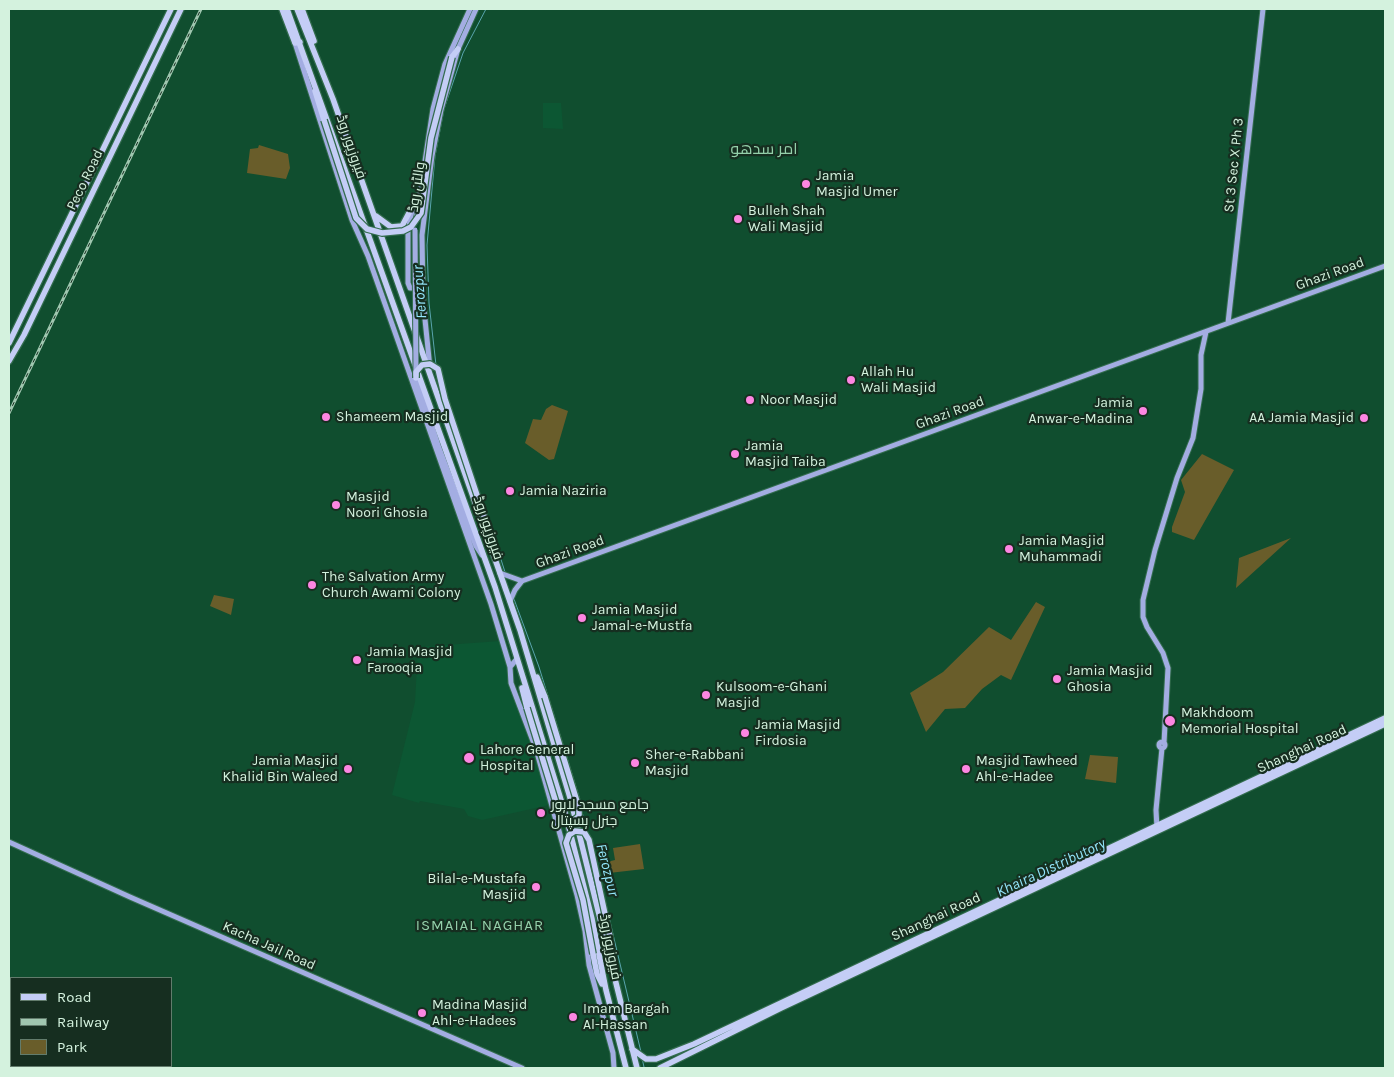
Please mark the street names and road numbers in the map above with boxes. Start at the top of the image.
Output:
street label: فیروزپور روڈ [332,113,370,181]
street label: St 3 Sec X Ph 3 [1221,117,1247,213]
street label: Peco Road [63,147,107,213]
street label: والٹن روڈ [405,161,429,213]
street label: Ghazi Road [1294,254,1366,294]
street label: Ghazi Road [914,393,986,433]
street label: فیروزپور روڈ [469,494,507,562]
street label: Ghazi Road [534,532,606,572]
street label: Shanghai Road [1255,721,1349,777]
street label: Shanghai Road [889,889,983,945]
street label: فیروزپور روڈ [595,913,625,981]
street label: Kacha Jail Road [220,918,318,974]

